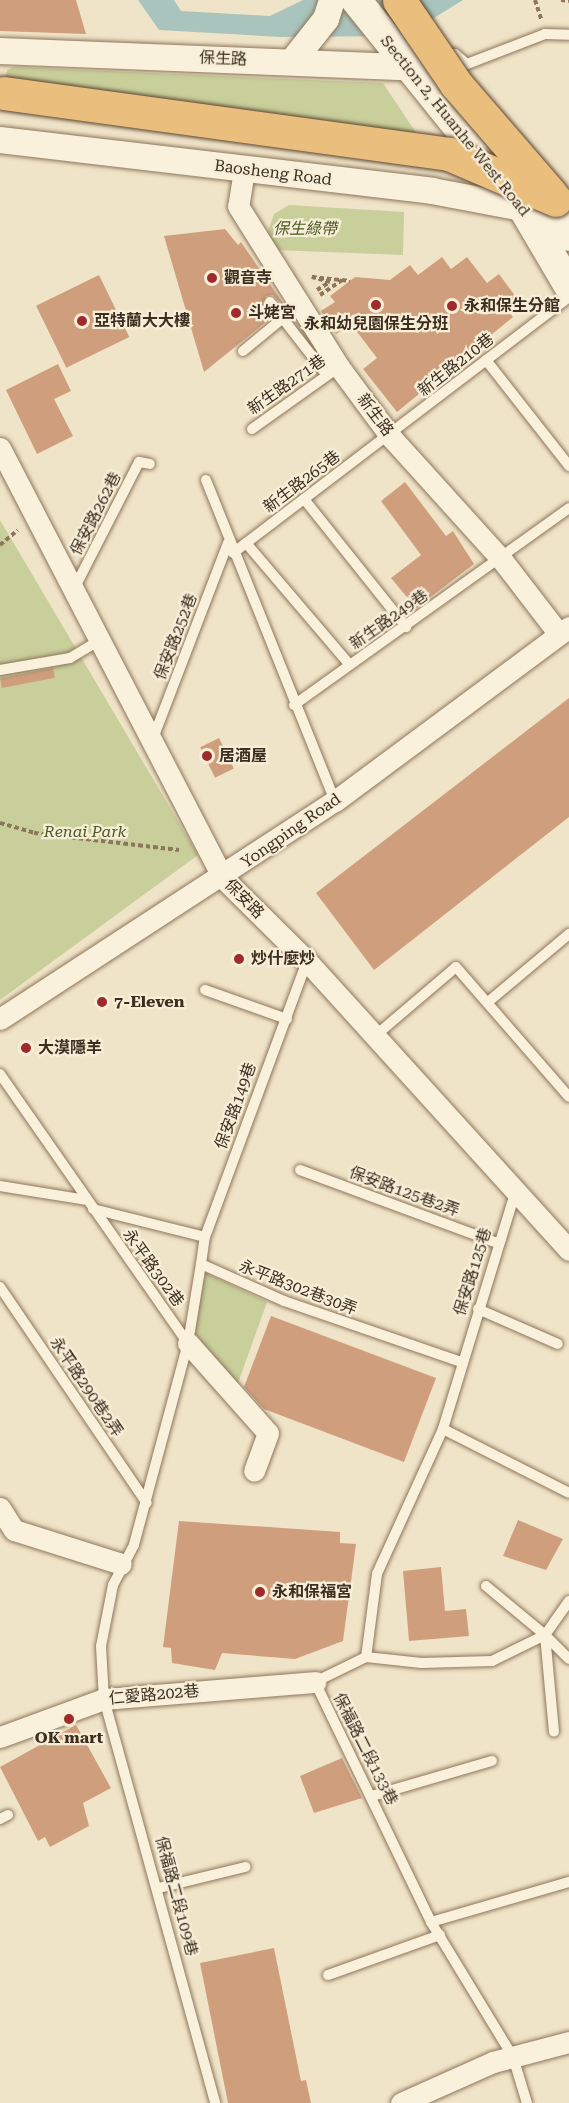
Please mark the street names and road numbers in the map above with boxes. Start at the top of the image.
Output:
street label: Section 2, Huanhe West Road [376,32,534,220]
street label: 保生路 [199,49,247,69]
street label: Baosheng Road [213,156,333,190]
street label: 新生路210巷 [414,329,498,401]
street label: 新生路271巷 [244,351,330,419]
street label: 新生路 [353,390,397,440]
street label: 新生路265巷 [260,447,344,517]
street label: 保安路262巷 [67,469,125,559]
street label: 新生路249巷 [346,586,432,654]
street label: 保安路252巷 [151,591,201,683]
street label: Yongping Road [237,789,345,873]
street label: 保安路 [220,875,268,923]
street label: 保安路149巷 [211,1060,261,1152]
street label: 保安路125巷2弄 [346,1163,462,1221]
street label: 永平路302巷 [119,1226,187,1310]
street label: 保安路125巷 [451,1226,495,1318]
street label: 永平路302巷30弄 [236,1257,360,1319]
street label: 永平路290巷2弄 [46,1334,126,1440]
street label: 仁愛路202巷 [108,1681,200,1709]
street label: 保福路二段133巷 [329,1690,401,1808]
street label: 保福路二段109巷 [151,1834,201,1958]

